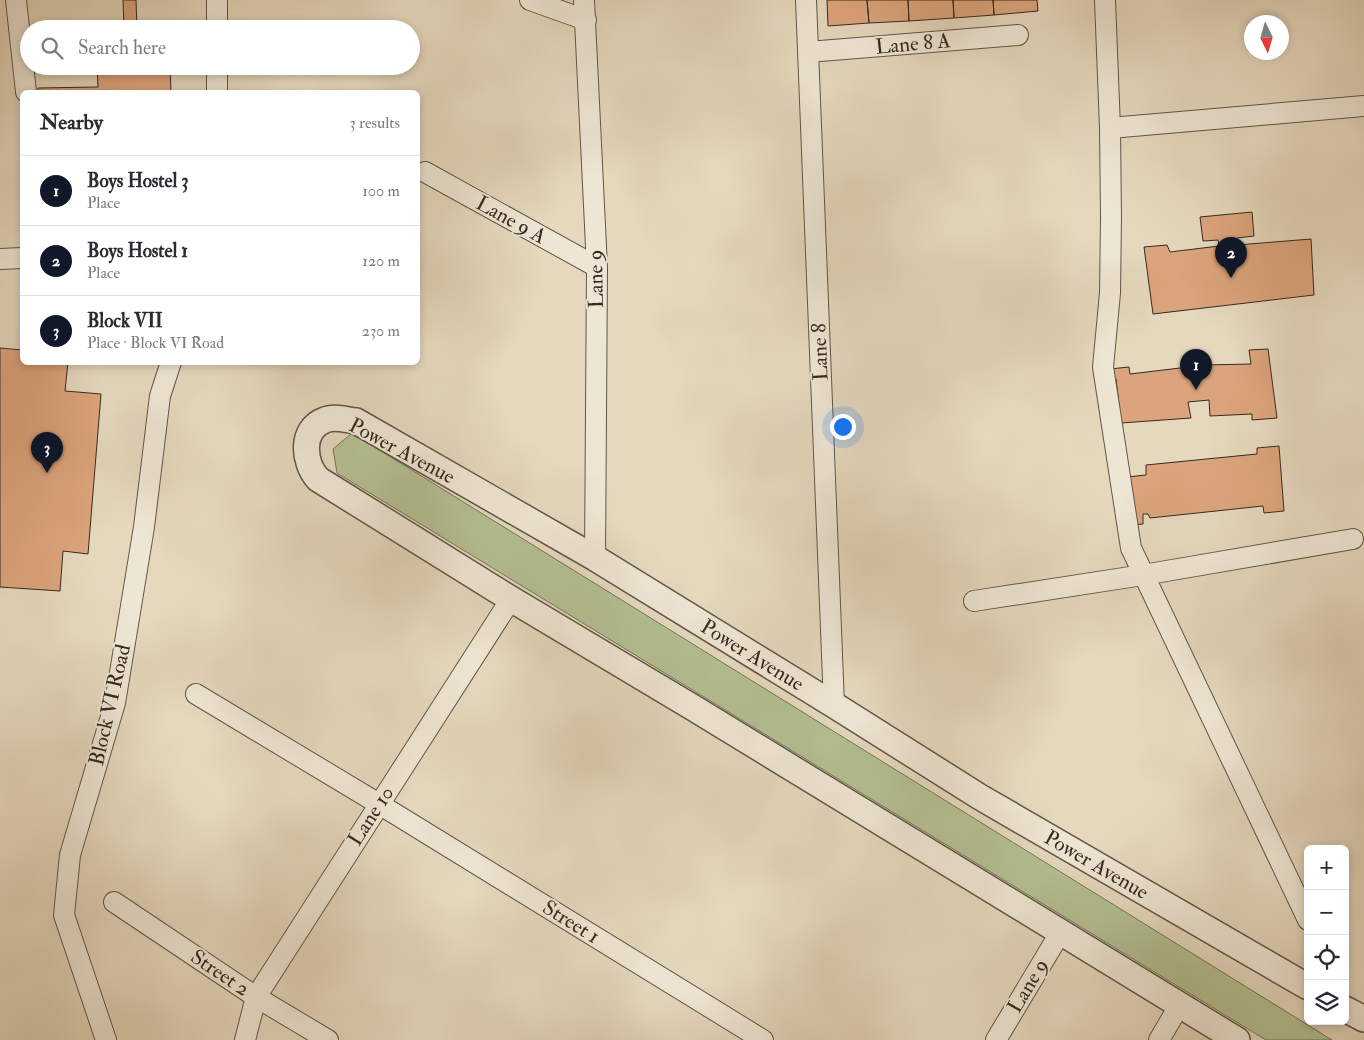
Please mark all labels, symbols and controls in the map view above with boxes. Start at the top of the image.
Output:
north arrow [1244,15,1289,60]
search box [20,20,420,75]
street label: Lane 8 A [874,27,952,61]
icon: search [38,34,66,62]
text: Search here [78,36,166,60]
text: Nearby [40,109,103,136]
text: 3 results [349,113,400,133]
text: Boys Hostel 3 [87,169,189,193]
text: 1 [53,181,59,201]
text: 100 m [362,181,400,201]
street label: Lane 9 A [471,190,551,250]
text: Place [87,193,120,213]
pin: 2 [1215,237,1247,278]
text: Boys Hostel 1 [87,239,188,263]
street label: Lane 9 [582,249,610,309]
text: 2 [52,251,60,271]
text: 120 m [362,251,400,271]
text: Place [87,263,120,283]
text: Block VII [87,309,163,333]
text: 3 [53,321,59,341]
text: 230 m [362,321,400,341]
street label: Lane 8 [805,323,834,381]
text: Place · Block VI Road [87,333,224,353]
pin: 1 [1180,349,1212,390]
street label: Power Avenue [344,412,460,490]
your location [830,414,856,440]
pin: 3 [31,432,63,473]
street label: Power Avenue [696,613,809,697]
street label: Block VI Road [83,641,137,768]
street label: Lane 10 [342,781,400,851]
street label: Power Avenue [1039,824,1154,905]
map controls [1304,845,1349,1025]
button: + [1304,845,1349,890]
button: − [1304,890,1349,935]
street label: Street 1 [537,894,605,950]
button: locate [1304,935,1349,980]
street label: Street 2 [185,943,255,1003]
street label: Lane 9 [1001,954,1055,1018]
button: layers [1304,980,1349,1025]

